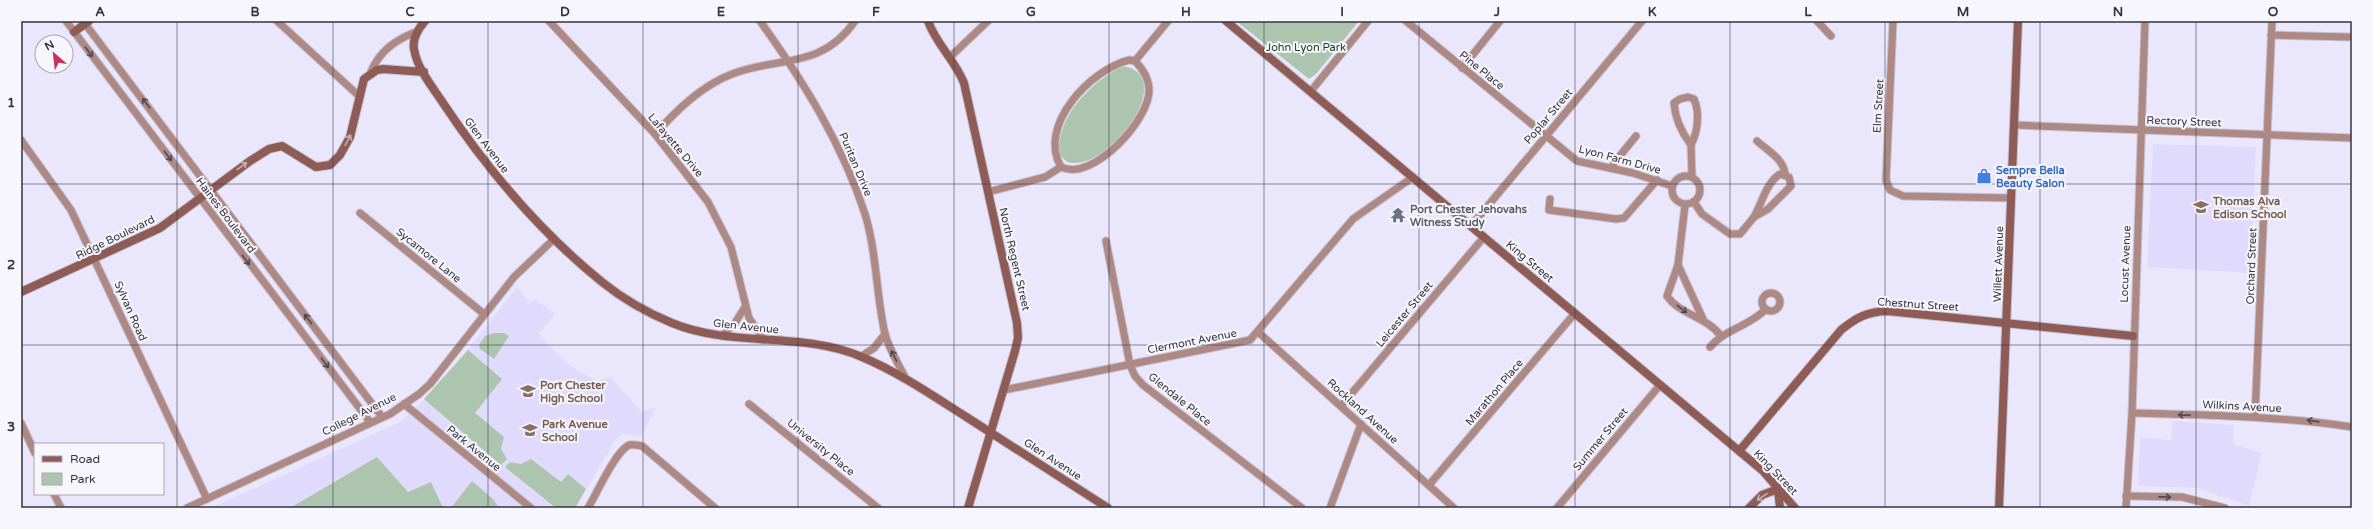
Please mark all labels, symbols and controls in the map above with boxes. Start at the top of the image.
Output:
text: A [95,4,105,20]
text: B [250,4,260,20]
text: C [405,4,415,20]
text: D [560,4,570,20]
text: E [717,4,725,20]
text: F [872,4,880,20]
text: G [1026,4,1036,20]
text: H [1181,4,1191,20]
text: I [1340,4,1344,20]
text: J [1493,4,1500,20]
text: K [1648,4,1657,20]
text: L [1804,4,1812,20]
text: M [1957,4,1969,20]
text: N [2113,4,2123,20]
text: O [2268,4,2279,20]
north arrow [34,34,74,74]
text: N [43,38,56,53]
park label: John Lyon Park [1266,41,1346,54]
one-way arrow [85,47,94,58]
street label: Pine Place [1457,48,1507,92]
street label: Elm Street [1871,79,1886,133]
street label: Poplar Street [1521,86,1575,147]
text: 1 [7,95,15,111]
one-way arrow [141,98,150,109]
street label: Lafayette Drive [645,111,706,180]
street label: Rectory Street [2146,114,2222,129]
street label: Glen Avenue [461,115,512,176]
street label: Puritan Drive [836,130,875,198]
one-way arrow [344,135,352,147]
street label: Lyon Farm Drive [1577,142,1662,177]
one-way arrow [163,150,172,161]
one-way arrow [237,162,248,170]
place label: Sempre Bella Beauty Salon [1996,164,2065,191]
shop icon: Sempre Bella Beauty Salon [1975,167,1993,185]
street label: Haines Boulevard [193,175,258,256]
place label: Thomas Alva Edison School [2212,195,2287,221]
school or university icon: Thomas Alva Edison School [2192,198,2210,216]
place label: Port Chester Jehovahs Witness Study [1410,203,1528,230]
street label: North Regent Street [996,206,1033,312]
temple icon: Port Chester Jehovahs Witness Study [1389,206,1407,224]
street label: Ridge Boulevard [74,213,157,262]
street label: Sycamore Lane [394,225,464,286]
street label: Locust Avenue [2118,225,2133,303]
street label: Willett Avenue [1991,226,2006,302]
street label: Orchard Street [2244,227,2259,305]
street label: King Street [1503,238,1556,285]
one-way arrow [242,254,250,265]
text: 2 [7,257,15,273]
street label: Sylvan Road [112,279,150,343]
street label: Leicester Street [1373,279,1436,350]
street label: Chestnut Street [1877,295,1959,314]
one-way arrow [1676,304,1687,313]
one-way arrow [304,313,313,324]
street label: Glen Avenue [712,317,780,336]
street label: Clermont Avenue [1146,326,1238,357]
one-way arrow [890,350,898,362]
one-way arrow [321,357,329,368]
street label: Marathon Place [1463,357,1526,428]
street label: Glendale Place [1146,370,1214,429]
street label: Rockland Avenue [1324,376,1401,447]
place label: Port Chester High School [540,379,606,406]
school or university icon: Port Chester High School [519,382,537,400]
street label: College Avenue [320,390,398,439]
street label: Wilkins Avenue [2202,398,2282,415]
street label: Summer Street [1570,405,1631,473]
one-way arrow [2178,411,2191,418]
street label: University Place [784,416,857,479]
one-way arrow [2307,417,2320,425]
place label: Park Avenue School [542,418,608,444]
text: 3 [7,419,15,435]
school or university icon: Park Avenue School [521,421,539,439]
street label: Park Avenue [444,423,503,474]
street label: Glen Avenue [1021,436,1084,483]
legend [34,443,164,495]
street label: King Street [1751,447,1800,498]
text: Road [70,452,100,466]
text: Park [70,472,96,486]
one-way arrow [1757,493,1768,501]
one-way arrow [2158,493,2171,500]

